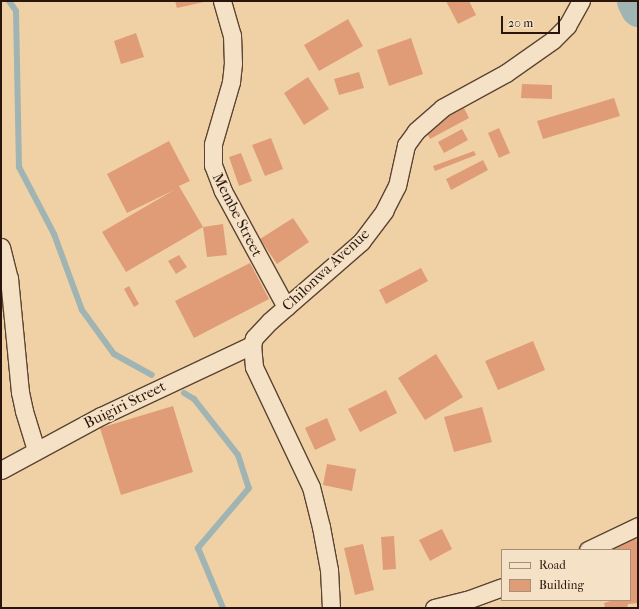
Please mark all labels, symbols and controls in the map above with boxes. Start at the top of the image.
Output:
scale bar [503,8,562,34]
text: 20 m [508,16,533,30]
street label: Membe Street [208,170,266,260]
street label: Chilonwa Avenue [279,225,373,315]
street label: Buigiri Street [81,377,169,433]
legend [501,549,631,601]
text: Road [539,558,566,572]
text: Building [539,578,584,592]

